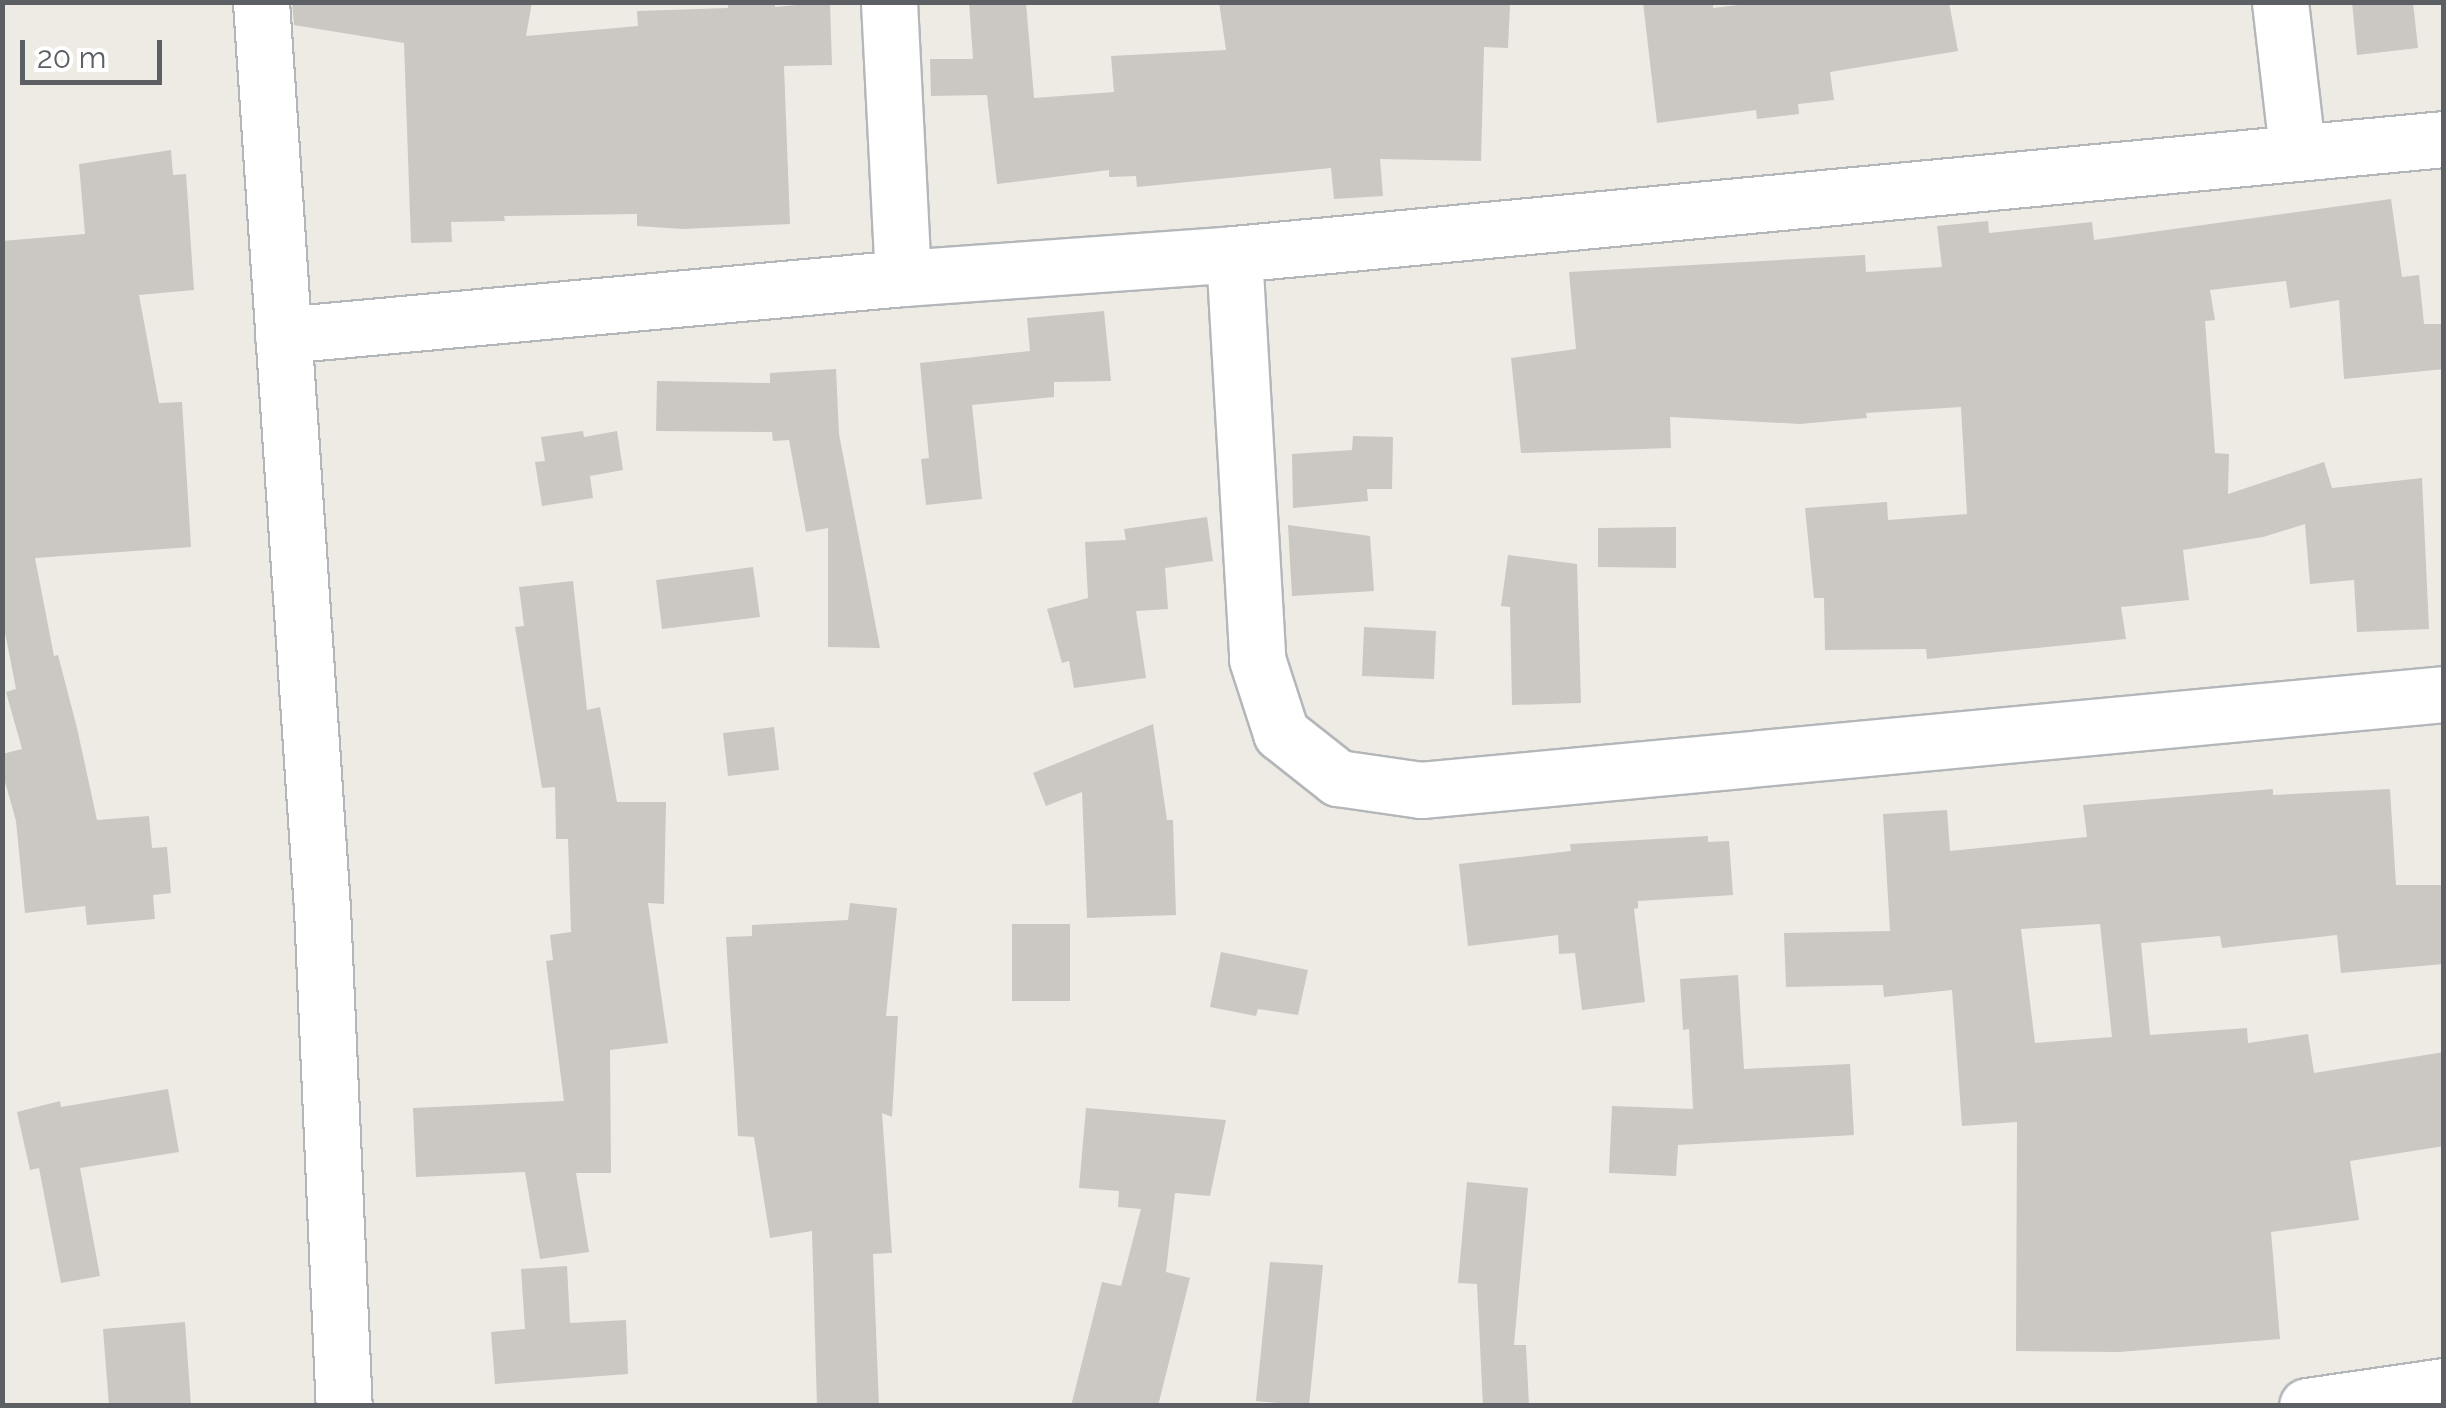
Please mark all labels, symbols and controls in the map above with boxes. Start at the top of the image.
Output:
scale bar [25,20,168,82]
text: 20 m [37,40,106,75]

